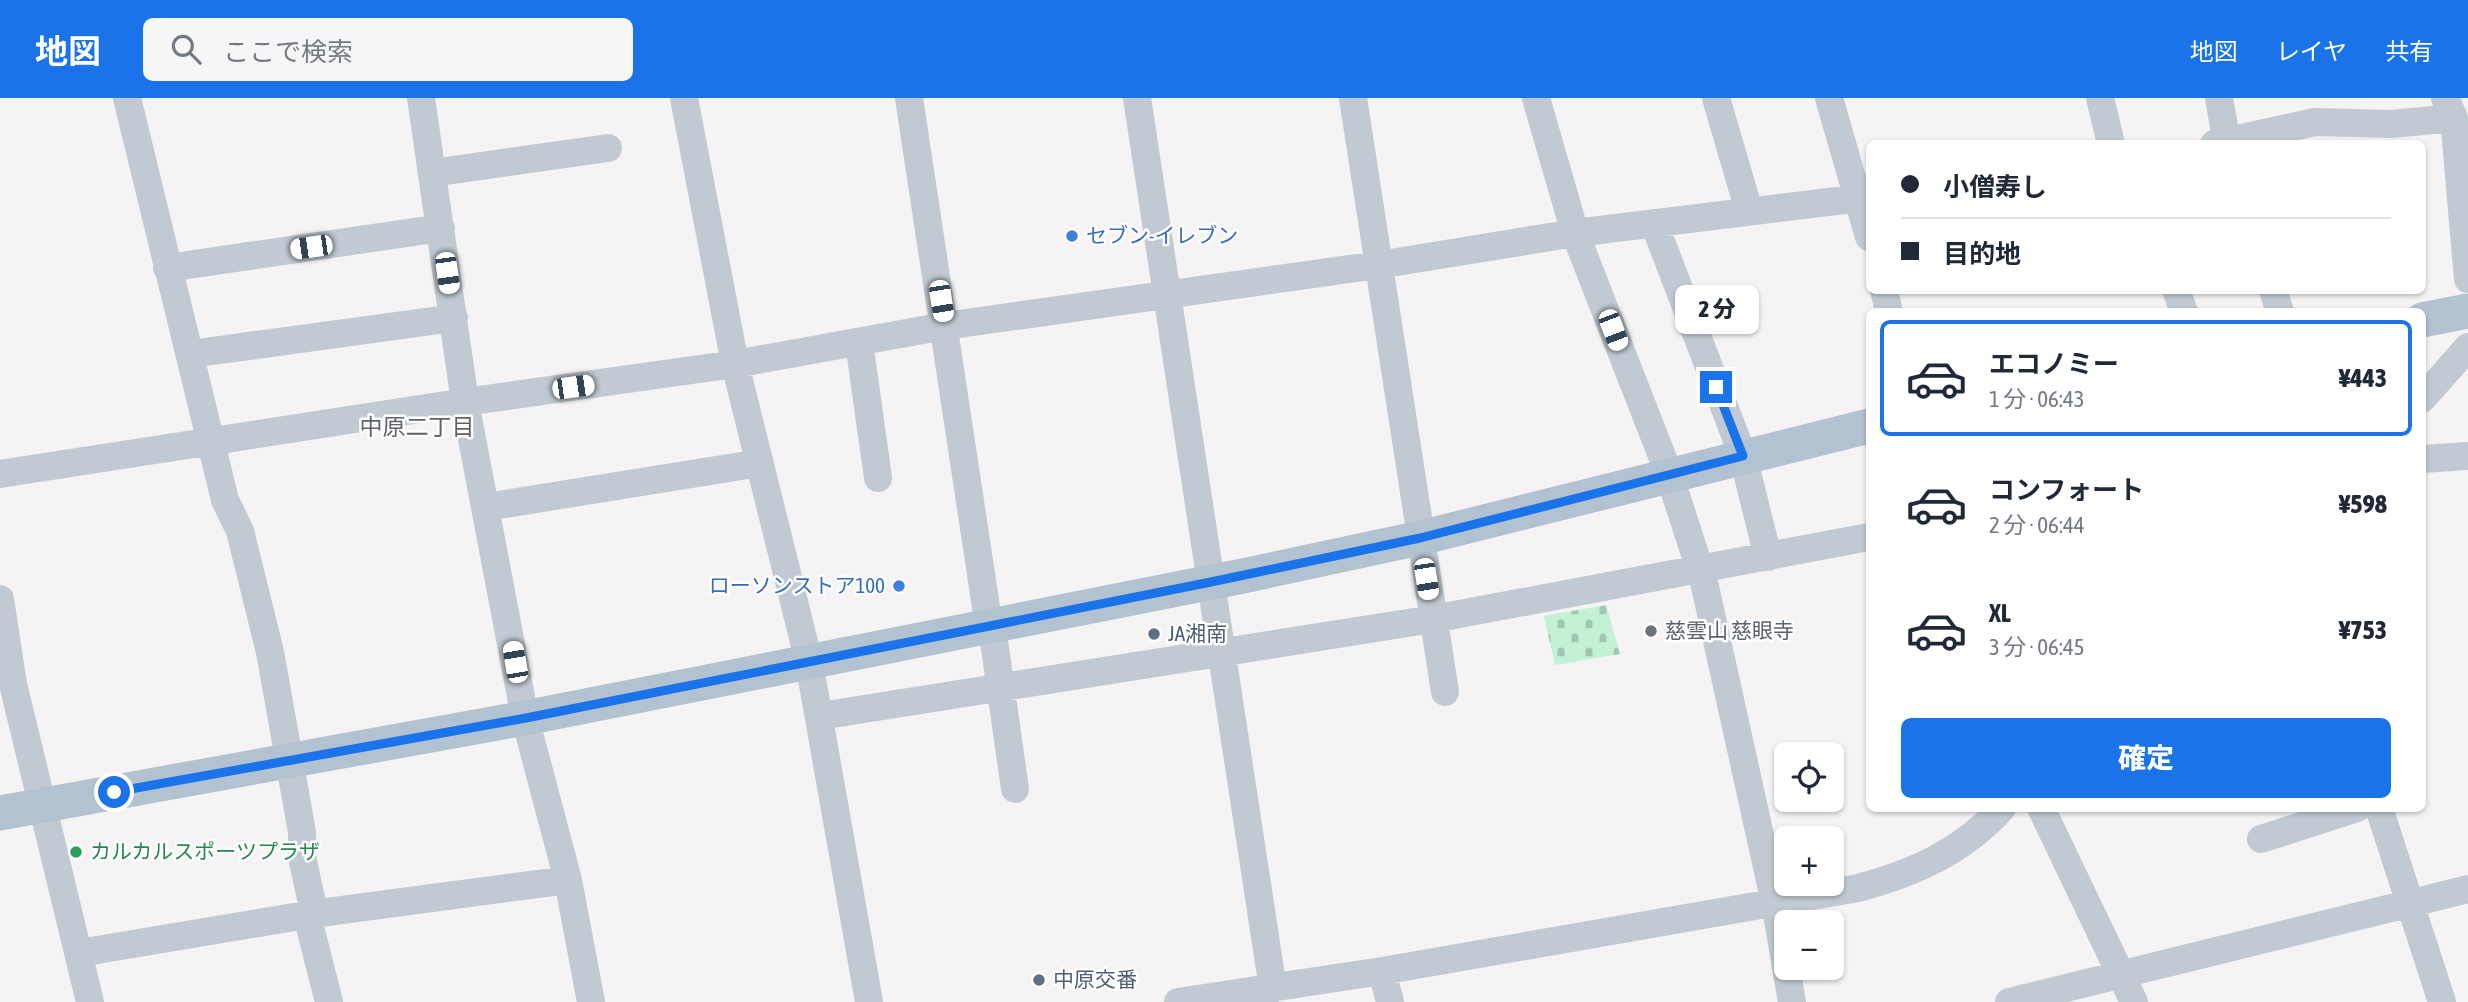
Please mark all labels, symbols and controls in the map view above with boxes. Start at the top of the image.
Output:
search box [143,18,633,81]
icon: search [167,30,205,68]
text: 地図 [35,32,101,70]
text: ここで検索 [223,37,353,67]
text: 地図 [2190,38,2238,65]
text: レイヤ [2276,38,2347,65]
text: 共有 [2385,38,2433,65]
text: 小僧寿し [1943,172,2047,202]
place label: セブン-イレブン [1086,223,1238,247]
marker: セブン-イレブン [1064,228,1080,244]
car [289,234,334,260]
text: 目的地 [1943,239,2021,269]
car [434,251,461,295]
car [928,279,955,323]
callout: 2 分 [1674,286,1758,334]
text: 2 分 [1699,296,1735,322]
car [1596,307,1631,353]
icon: car [1905,347,1968,410]
text: エコノミー [1989,349,2119,379]
text: ¥443 [2339,363,2387,393]
route end [1700,371,1732,403]
car [551,374,596,400]
text: 1 分 · 06:43 [1989,386,2085,412]
district label: 中原二丁目 [360,414,475,440]
icon: car [1905,473,1968,536]
text: コンフォート [1989,475,2144,505]
text: ¥598 [2339,489,2387,519]
text: 2 分 · 06:44 [1989,512,2085,538]
car [1413,557,1440,601]
place label: ローソンストア100 [709,573,885,597]
marker: ローソンストア100 [891,578,907,594]
text: XL [1989,598,2011,628]
icon: car [1905,599,1968,662]
text: ¥753 [2339,615,2387,645]
place label: 慈雲山 慈眼寺 [1665,618,1794,642]
place label: JA湘南 [1168,621,1227,645]
marker: 慈雲山 慈眼寺 [1643,623,1659,639]
marker: JA湘南 [1146,626,1162,642]
text: 3 分 · 06:45 [1989,634,2085,660]
car [502,639,529,685]
button: 確定 [1901,718,2391,798]
map controls [1774,742,1844,980]
button: locate [1774,742,1844,812]
route start [98,776,130,808]
button: + [1774,826,1844,896]
place label: カルカルスポーツプラザ [90,839,320,863]
marker: カルカルスポーツプラザ [68,844,84,860]
button: − [1774,910,1844,980]
place label: 中原交番 [1053,967,1137,991]
marker: 中原交番 [1031,972,1047,988]

